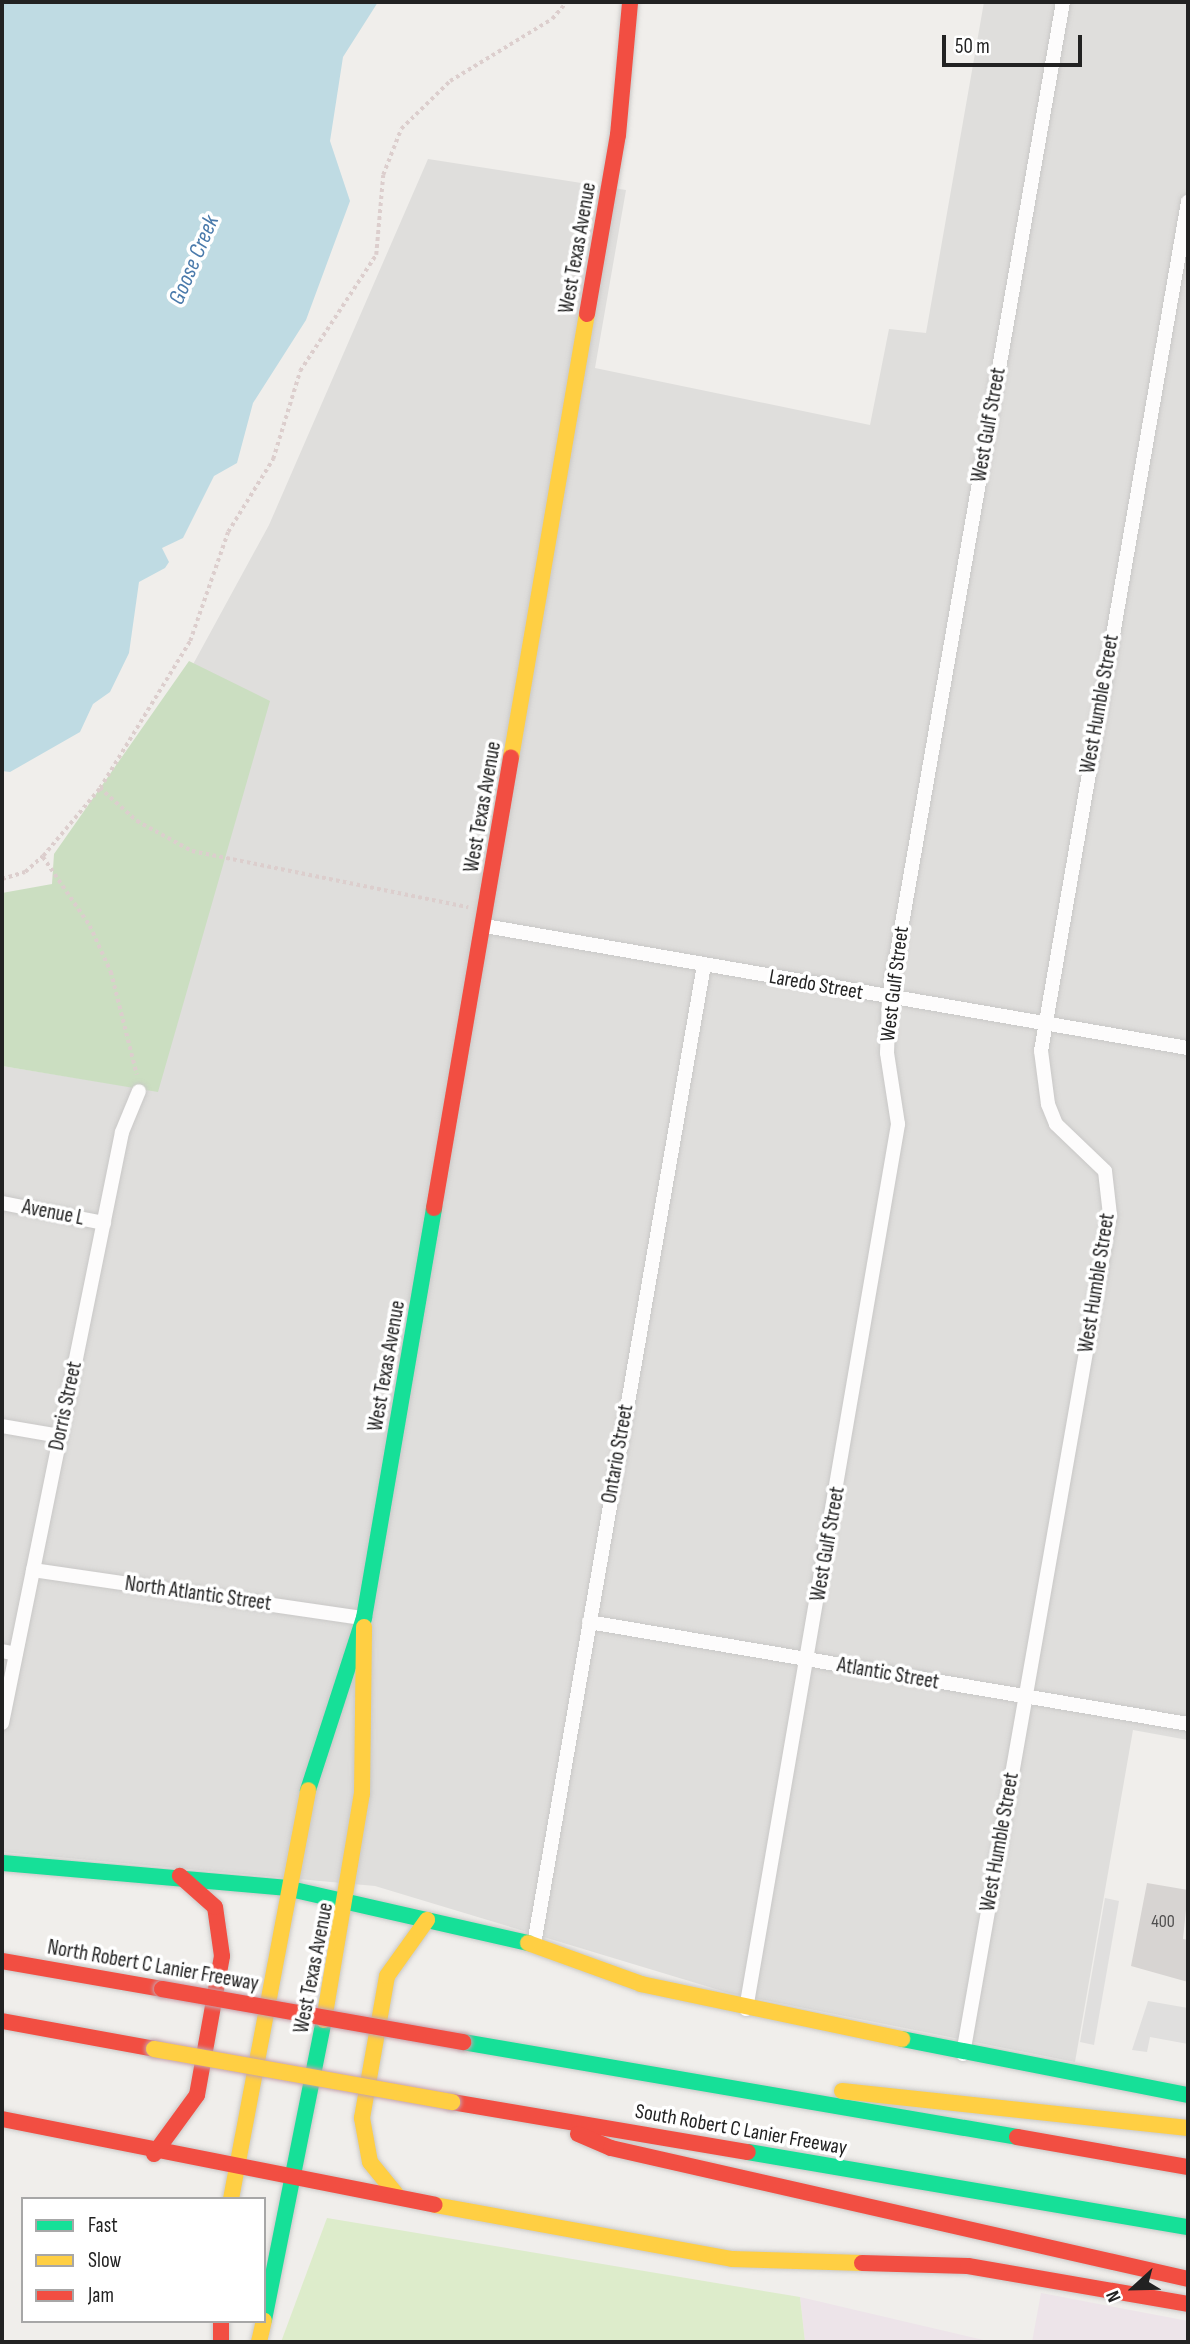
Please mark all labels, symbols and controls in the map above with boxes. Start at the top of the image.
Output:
scale bar [945,21,1085,65]
text: 50 m [955,34,990,59]
street label: West Texas Avenue [554,181,602,315]
water label: Goose Creek [163,211,225,309]
street label: West Gulf Street [967,366,1011,484]
street label: West Humble Street [1075,633,1125,775]
street label: West Texas Avenue [459,740,507,874]
street label: West Gulf Street [875,925,915,1043]
street label: Laredo Street [767,964,865,1006]
street label: Avenue L [20,1195,86,1231]
street label: West Humble Street [1074,1212,1120,1354]
street label: West Texas Avenue [363,1299,411,1433]
street label: Dorris Street [44,1359,88,1453]
street label: Ontario Street [597,1402,639,1506]
street label: West Gulf Street [806,1485,850,1603]
street label: North Atlantic Street [123,1571,273,1617]
street label: Atlantic Street [835,1653,941,1695]
street label: West Humble Street [975,1771,1025,1913]
street label: West Texas Avenue [289,1901,339,2035]
house number: 400 [1151,1911,1175,1933]
street label: North Robert C Lanier Freeway [46,1935,260,1997]
street label: South Robert C Lanier Freeway [633,2099,849,2161]
legend [21,2197,266,2323]
text: Fast [88,2213,118,2238]
text: Slow [88,2248,121,2273]
north arrow [1099,2253,1169,2323]
text: Jam [88,2283,114,2308]
text: N [1102,2287,1127,2305]

